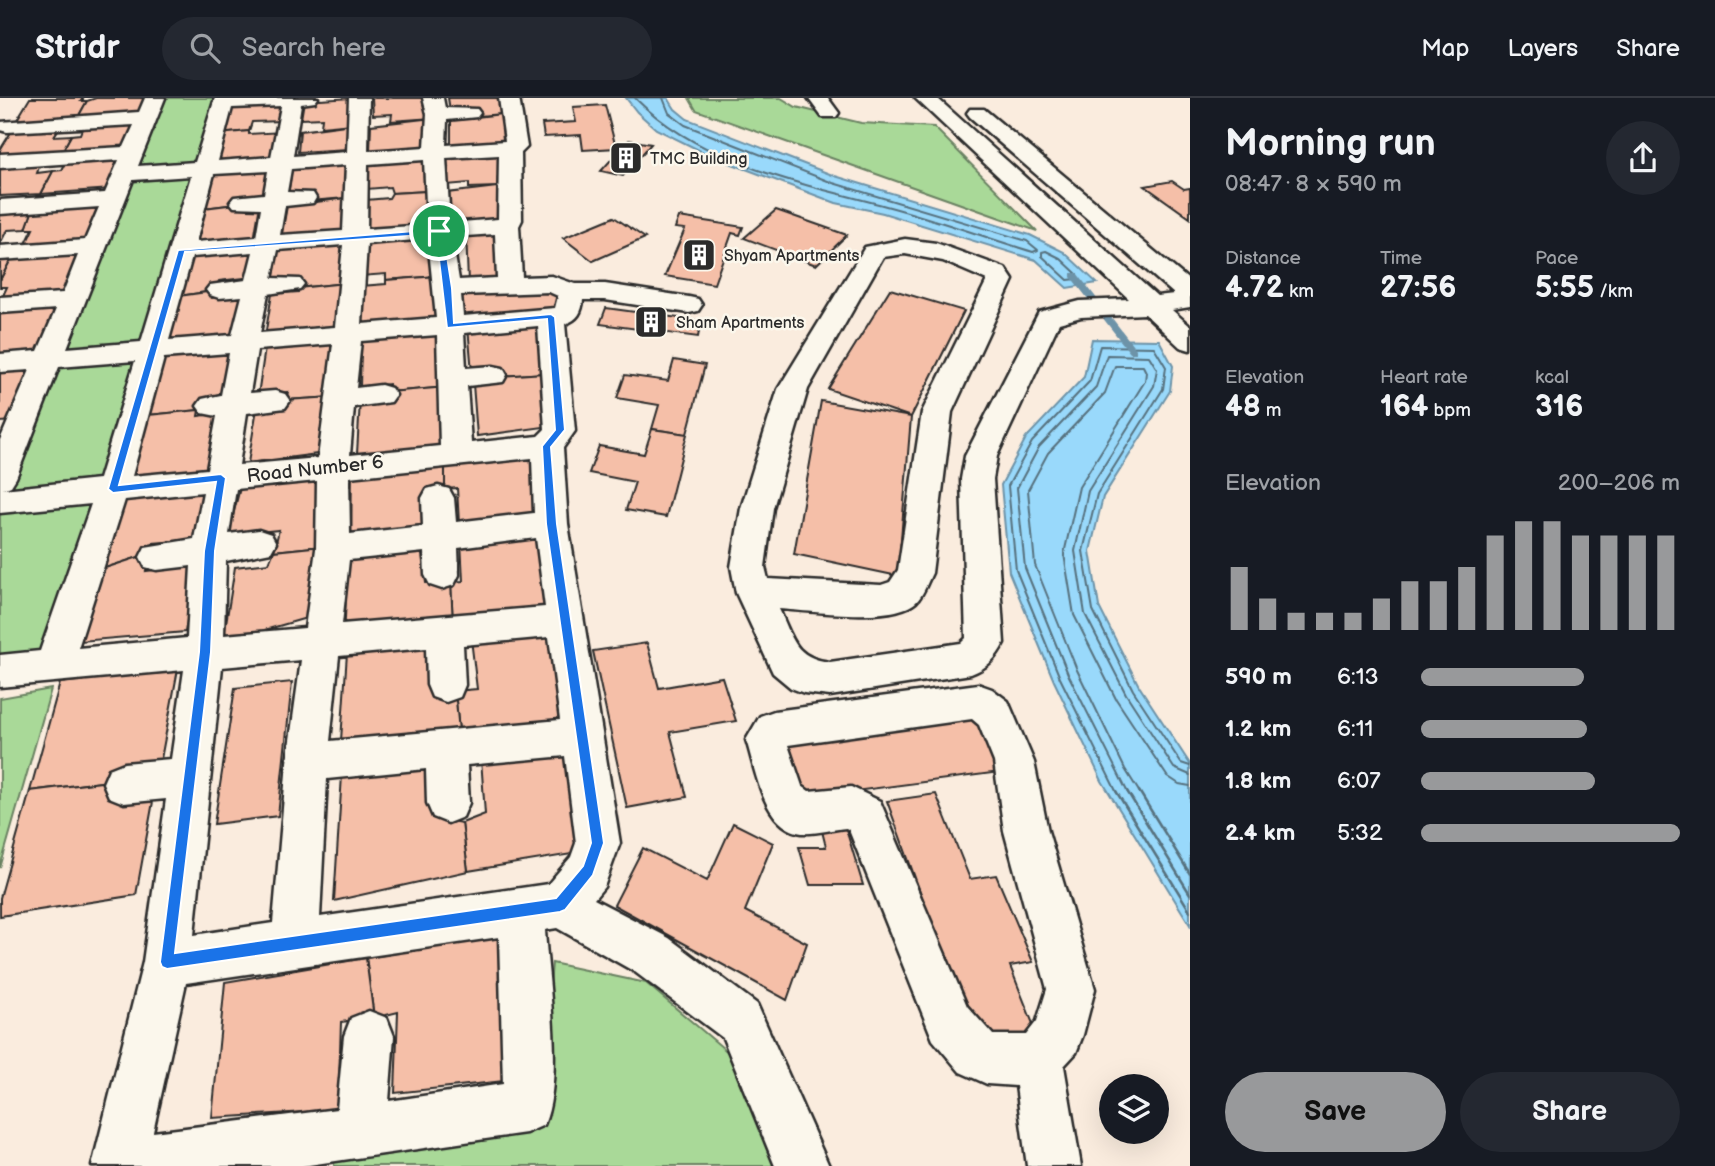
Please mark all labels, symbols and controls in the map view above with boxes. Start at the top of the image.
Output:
search box [162,17,652,80]
text: Stridr [35,28,120,68]
icon: search [186,29,224,67]
text: Search here [242,33,386,64]
text: Map [1421,34,1469,63]
text: Layers [1507,34,1578,63]
text: Share [1616,34,1680,63]
text: Morning run [1225,121,1436,166]
button: share [1606,121,1680,195]
building icon: TMC Building [607,139,645,177]
place label: TMC Building [650,150,747,169]
text: 08:47 · 8 × 590 m [1225,170,1402,198]
pin [409,201,469,261]
icon: arrive [420,212,458,250]
building icon: Shyam Apartments [680,236,718,274]
place label: Shyam Apartments [724,247,859,266]
text: Distance [1225,247,1301,270]
text: Time [1380,247,1422,270]
text: Pace [1535,247,1578,270]
text: 4.72 [1225,270,1284,306]
text: 27:56 [1380,270,1456,306]
text: 5:55 [1535,270,1594,306]
text: km [1284,280,1314,303]
text: /km [1594,280,1633,303]
building icon: Sham Apartments [632,303,670,341]
place label: Sham Apartments [676,314,805,333]
text: Elevation [1225,366,1304,389]
text: Heart rate [1380,366,1468,389]
text: kcal [1535,366,1569,389]
text: 48 [1225,389,1261,425]
text: 164 [1380,389,1428,425]
text: 316 [1535,389,1583,425]
text: m [1261,399,1282,422]
text: bpm [1428,399,1471,422]
street label: Road Number 6 [246,451,385,488]
text: Elevation [1225,469,1321,497]
text: 200–206 m [1558,469,1680,497]
text: 590 m [1225,663,1292,691]
text: 6:13 [1337,663,1379,691]
text: 1.2 km [1225,715,1291,743]
text: 6:11 [1337,715,1374,743]
text: 1.8 km [1225,767,1291,795]
text: 6:07 [1337,767,1381,795]
text: 2.4 km [1225,819,1295,847]
text: 5:32 [1337,819,1383,847]
button: Save [1225,1072,1446,1152]
button: Share [1460,1072,1680,1152]
map controls [1099,1074,1169,1144]
button: layers [1099,1074,1169,1144]

